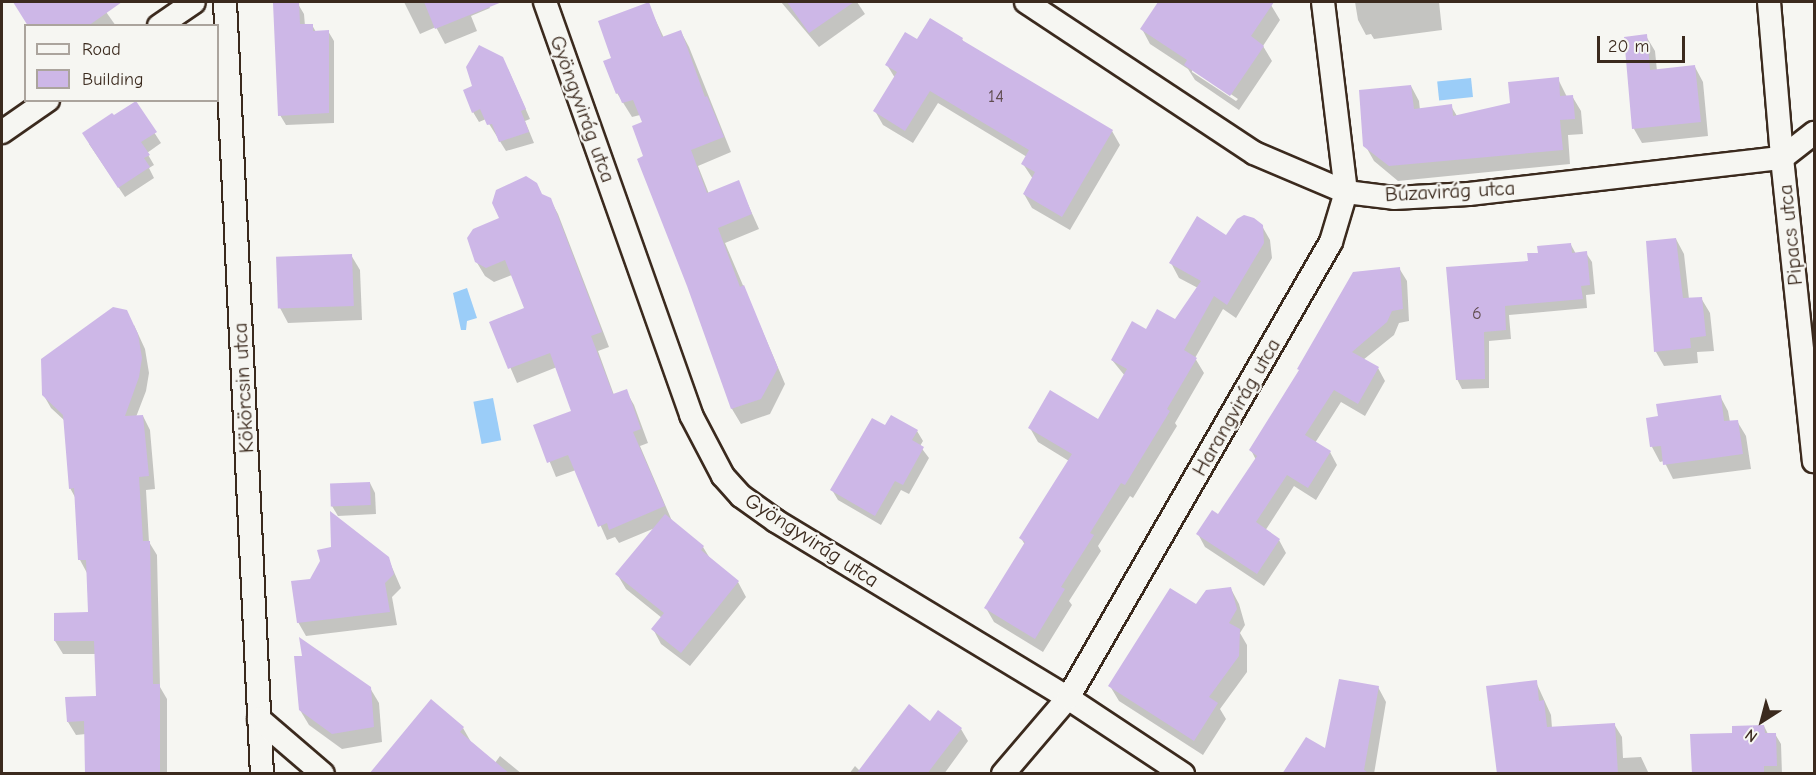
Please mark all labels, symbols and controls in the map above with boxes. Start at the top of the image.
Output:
legend [24,24,219,102]
scale bar [1600,24,1688,62]
street label: Gyöngyvirág utca [545,32,621,186]
text: 20 m [1608,36,1649,57]
text: Road [82,39,121,60]
text: Building [82,69,144,90]
house number: 14 [988,86,1004,108]
street label: Búzavirág utca [1384,175,1516,207]
street label: Pipacs utca [1772,183,1808,287]
house number: 6 [1472,303,1482,325]
street label: Kökörcsin utca [227,322,259,454]
street label: Harangvirág utca [1186,334,1286,480]
street label: Gyöngyvirág utca [740,487,884,593]
north arrow [1732,691,1792,751]
text: N [1742,725,1761,746]

